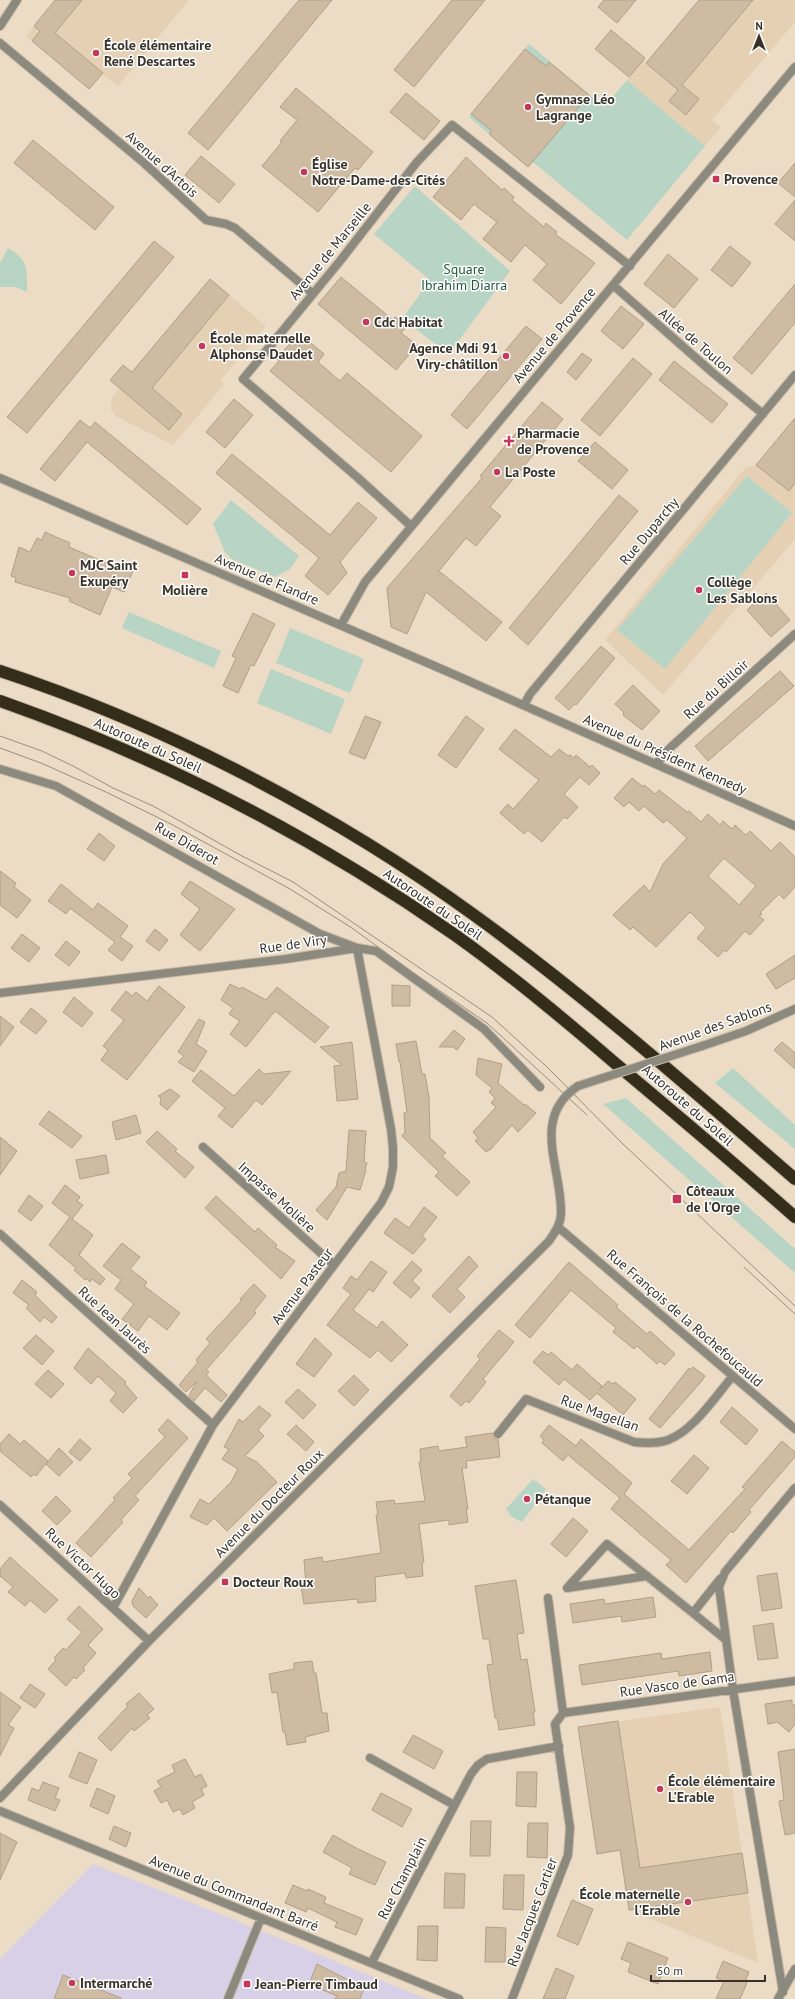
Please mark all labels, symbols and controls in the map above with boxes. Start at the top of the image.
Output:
north arrow [739,16,779,56]
text: N [755,19,763,33]
place label: École élémentaire René Descartes [104,36,211,70]
marker: École élémentaire René Descartes [91,48,101,58]
place label: Gymnase Léo Lagrange [536,90,615,124]
marker: Gymnase Léo Lagrange [523,102,533,112]
street label: Avenue d'Artois [122,127,202,201]
place label: Église Notre-Dame-des-Cités [312,155,445,189]
marker: Église Notre-Dame-des-Cités [299,167,309,177]
place label: Provence [724,170,778,188]
marker: Provence [711,174,721,184]
street label: Avenue de Marseille [285,198,375,304]
park label: Square Ibrahim Diarra [421,260,507,294]
street label: Avenue de Provence [509,283,599,387]
street label: Allée de Toulon [655,304,737,378]
place label: Cdc Habitat [374,313,443,331]
marker: Cdc Habitat [361,317,371,327]
place label: École maternelle Alphonse Daudet [210,329,313,363]
place label: Agence Mdi 91 Viry-châtillon [409,339,498,373]
marker: École maternelle Alphonse Daudet [197,341,207,351]
marker: Agence Mdi 91 Viry-châtillon [501,351,511,361]
place label: Pharmacie de Provence [517,424,589,458]
marker: Pharmacie de Provence [504,436,514,446]
place label: La Poste [505,463,556,481]
marker: La Poste [492,467,502,477]
street label: Rue Duparchy [615,493,683,569]
street label: Avenue de Flandre [212,549,322,609]
place label: MJC Saint Exupéry [80,556,137,590]
marker: MJC Saint Exupéry [67,568,77,578]
marker: Molière [180,570,190,580]
place label: Collège Les Sablons [707,573,777,607]
place label: Molière [162,581,208,599]
marker: Collège Les Sablons [694,585,704,595]
street label: Rue du Billoir [680,655,752,723]
street label: Avenue du Président Kennedy [580,710,750,798]
street label: Autoroute du Soleil [91,713,205,777]
street label: Rue Diderot [152,817,223,869]
street label: Autoroute du Soleil [380,864,486,944]
street label: Rue de Viry [258,930,328,958]
street label: Avenue des Sablons [656,997,774,1055]
street label: Autoroute du Soleil [638,1060,738,1150]
street label: Impasse Molière [235,1158,319,1236]
place label: Côteaux de l'Orge [686,1182,740,1216]
marker: Côteaux de l'Orge [671,1193,683,1205]
street label: Avenue Pasteur [267,1244,337,1328]
street label: Rue François de la Rochefoucauld [603,1245,767,1391]
street label: Rue Jean Jaurès [75,1282,155,1358]
street label: Rue Magellan [558,1391,642,1435]
street label: Avenue du Docteur Roux [211,1445,327,1561]
place label: Pétanque [535,1490,591,1508]
marker: Pétanque [522,1494,532,1504]
street label: Rue Victor Hugo [41,1523,125,1603]
place label: Docteur Roux [233,1573,314,1591]
marker: Docteur Roux [220,1577,230,1587]
street label: Rue Vasco de Gama [618,1667,736,1701]
place label: École élémentaire L'Erable [668,1772,775,1806]
marker: École élémentaire L'Erable [655,1784,665,1794]
street label: Rue Champlain [373,1834,431,1922]
street label: Avenue du Commandant Barré [147,1851,321,1935]
street label: Rue Jacques Cartier [503,1855,561,1969]
place label: École maternelle l'Erable [579,1885,680,1919]
marker: École maternelle l'Erable [683,1897,693,1907]
scale bar [651,1957,765,1983]
text: 50 m [657,1963,683,1978]
place label: Intermarché [80,1974,152,1992]
place label: Jean-Pierre Timbaud [254,1975,378,1993]
marker: Intermarché [67,1978,77,1988]
marker: Jean-Pierre Timbaud [242,1979,252,1989]

